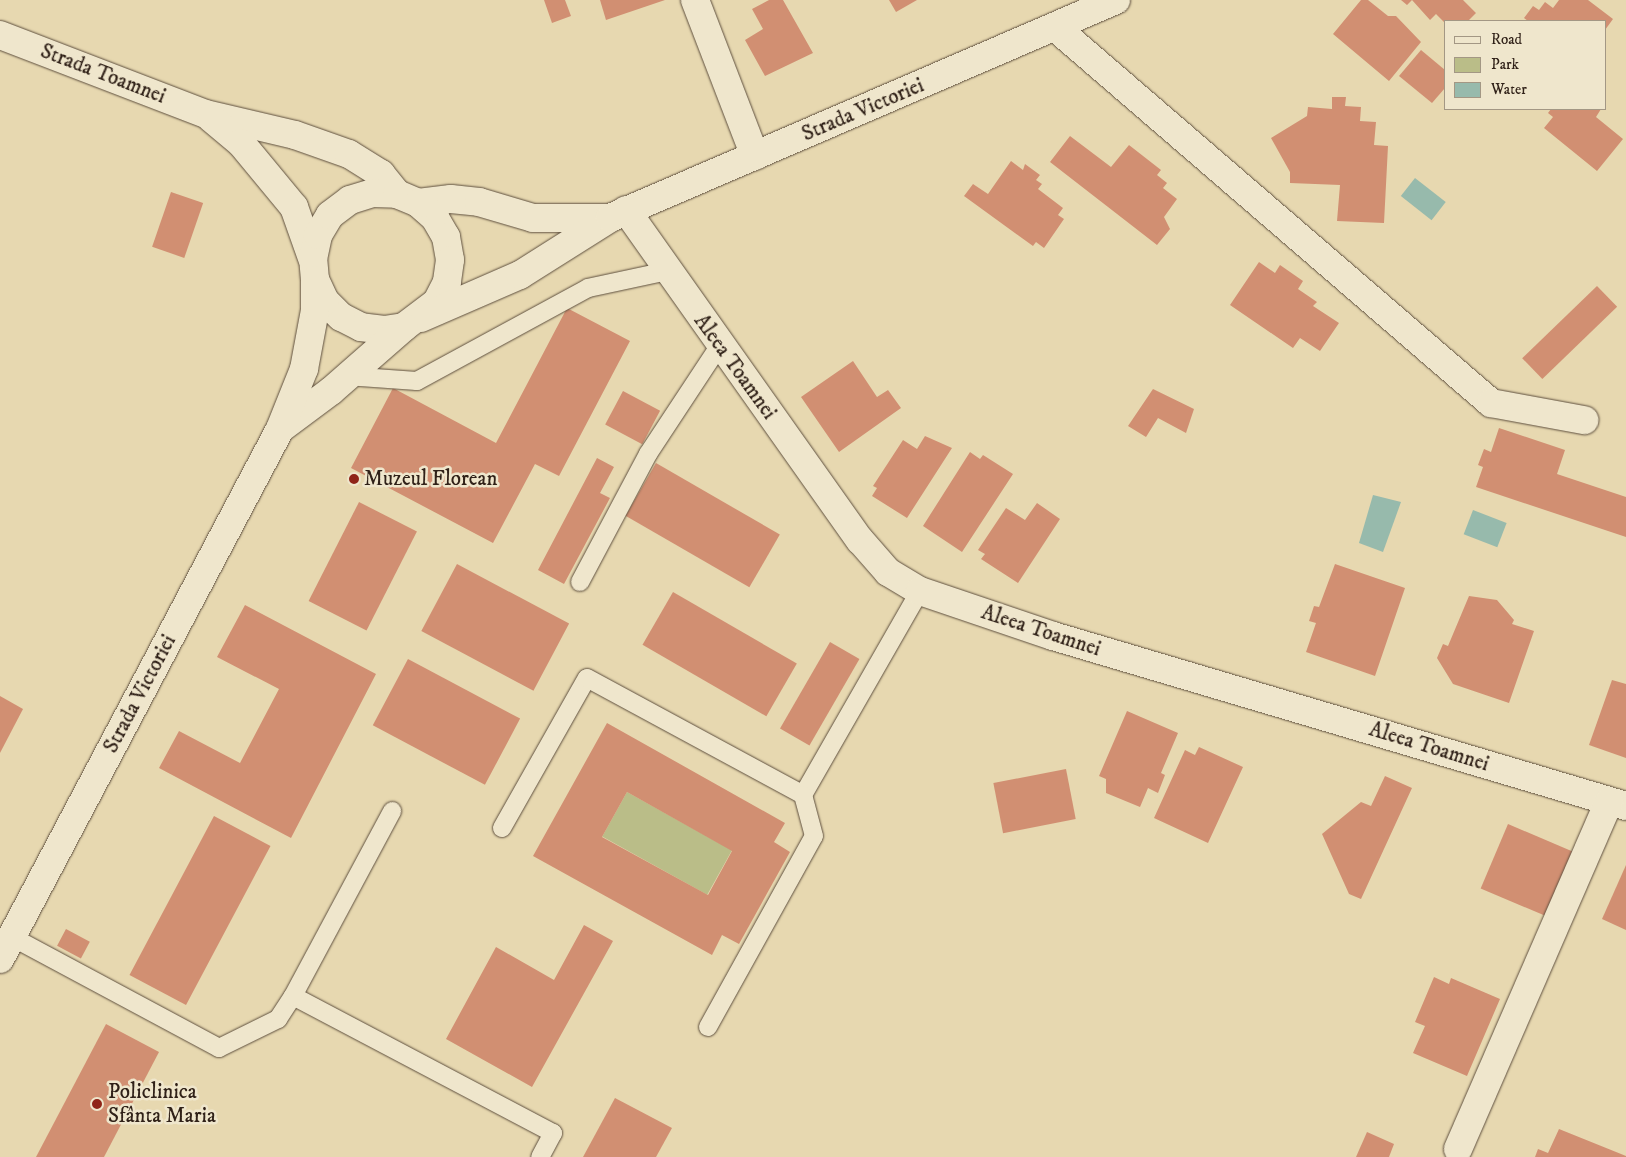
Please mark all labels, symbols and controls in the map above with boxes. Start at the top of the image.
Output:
legend [1444,20,1606,110]
text: Road [1491,30,1522,49]
street label: Strada Toamnei [37,39,169,109]
text: Park [1491,55,1519,74]
street label: Strada Victoriei [798,73,928,147]
text: Water [1491,80,1527,99]
street label: Aleea Toamnei [688,309,782,425]
place label: Muzeul Florean [364,466,497,492]
marker: Muzeul Florean [348,473,360,485]
street label: Aleea Toamnei [978,600,1104,662]
street label: Strada Victoriei [98,631,182,757]
street label: Aleea Toamnei [1366,717,1492,777]
place label: Policlinica Sfânta Maria [108,1079,216,1129]
marker: Policlinica Sfânta Maria [90,1097,104,1111]

